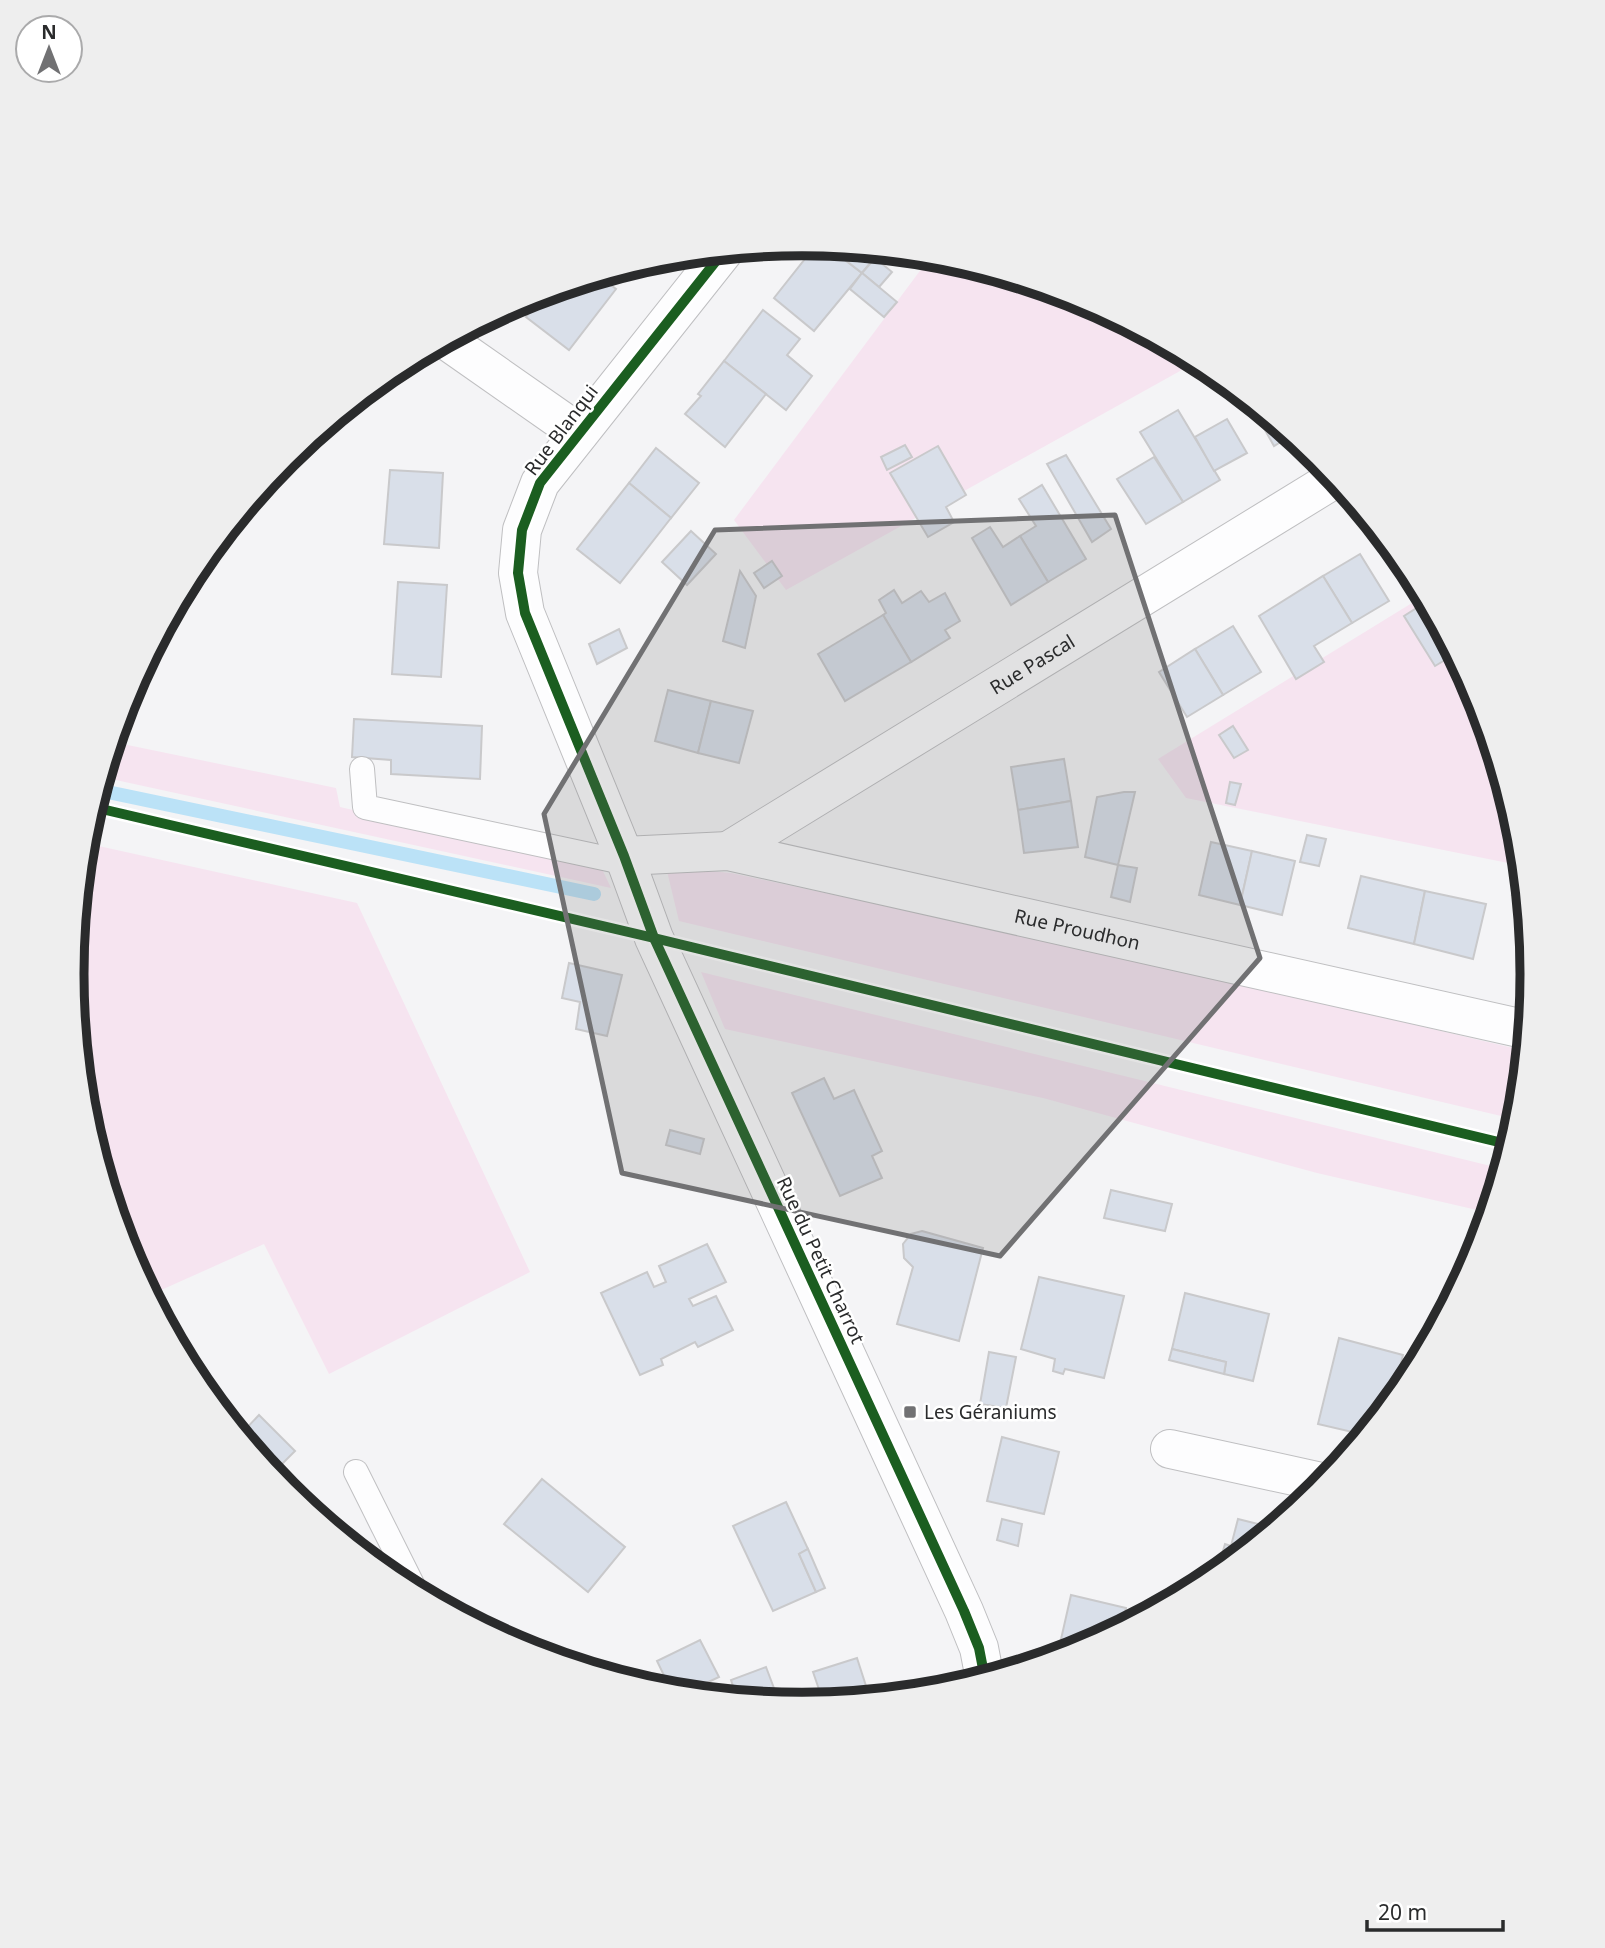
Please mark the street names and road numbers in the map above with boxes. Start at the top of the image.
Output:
street label: Rue Blanqui [518,379,604,481]
street label: Rue Pascal [985,628,1080,700]
street label: Rue Proudhon [1012,902,1143,956]
street label: Rue du Petit Charrot [771,1172,871,1348]

